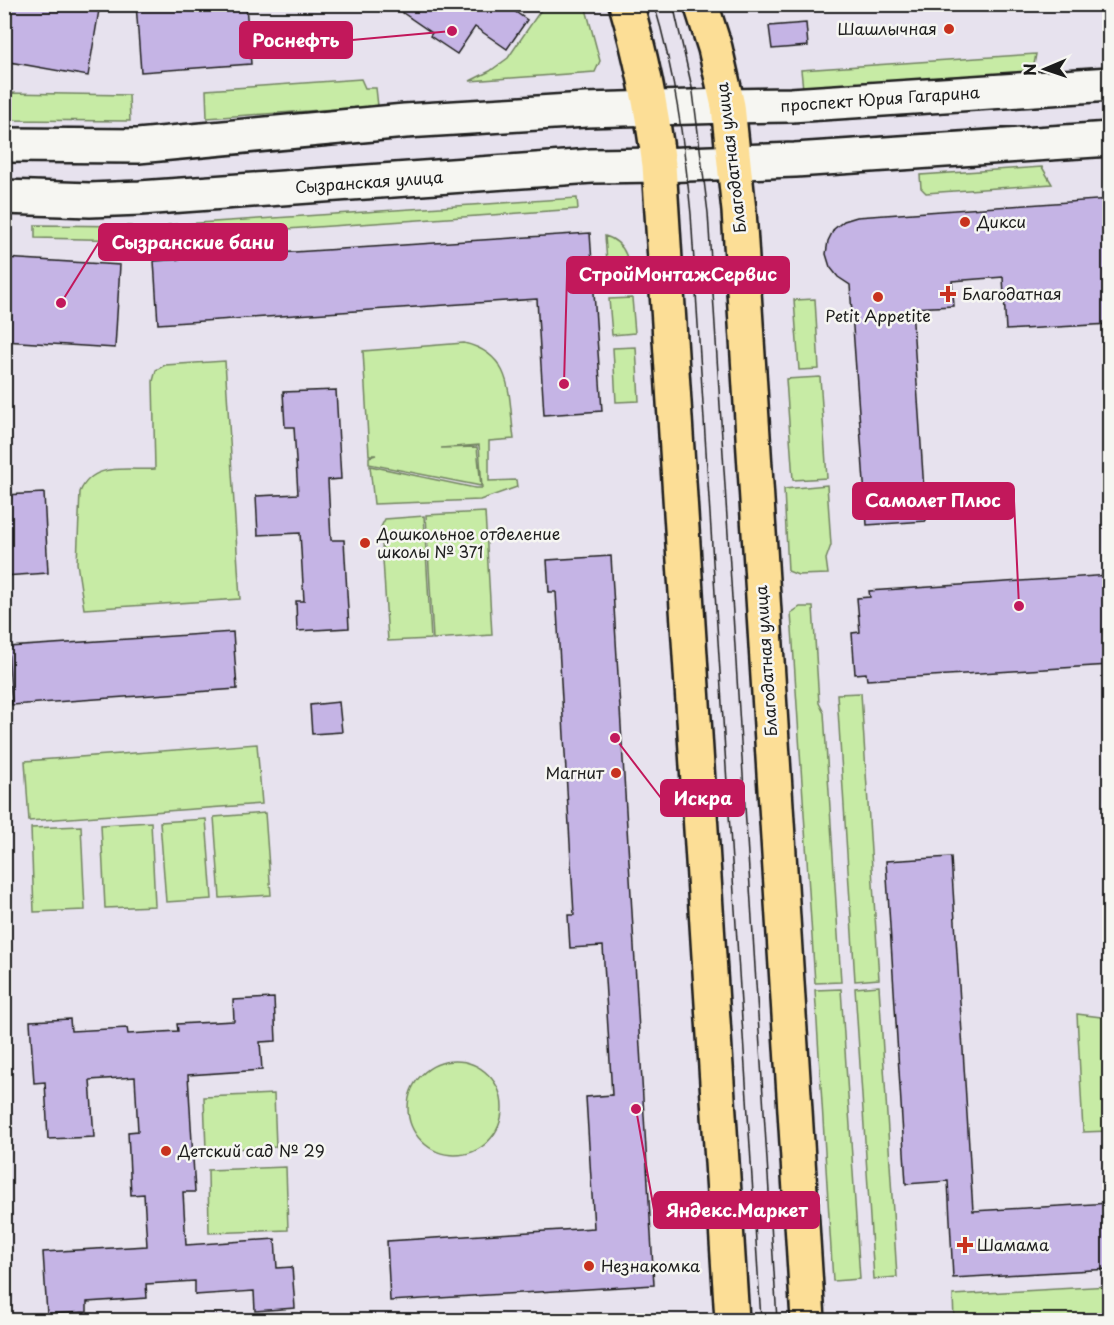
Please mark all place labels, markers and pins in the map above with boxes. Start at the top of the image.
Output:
place label: Шашлычная [837,16,937,40]
callout: Роснефть [240,22,352,58]
marker: Шашлычная [942,22,956,36]
place label: Дикси [976,209,1026,233]
marker: Дикси [958,215,972,229]
callout: Сызранские бани [99,224,287,260]
callout: СтройМонтажСервис [567,257,789,293]
place label: Благодатная [962,281,1062,305]
marker: Благодатная [939,285,957,303]
marker: Petit Appetite [871,290,885,304]
place label: Petit Appetite [825,303,931,327]
callout: Самолет Плюс [853,483,1014,519]
place label: Дошкольное отделение школы № 371 [376,521,560,563]
marker: Дошкольное отделение школы № 371 [358,536,372,550]
place label: Магнит [545,760,605,784]
marker: Магнит [609,766,623,780]
callout: Искра [661,780,744,816]
place label: Детский сад № 29 [177,1138,325,1162]
marker: Детский сад № 29 [159,1144,173,1158]
callout: Яндекс.Маркет [654,1192,819,1228]
place label: Шамама [977,1232,1049,1256]
marker: Шамама [958,1238,972,1252]
place label: Незнакомка [601,1253,700,1277]
marker: Незнакомка [582,1259,596,1273]

